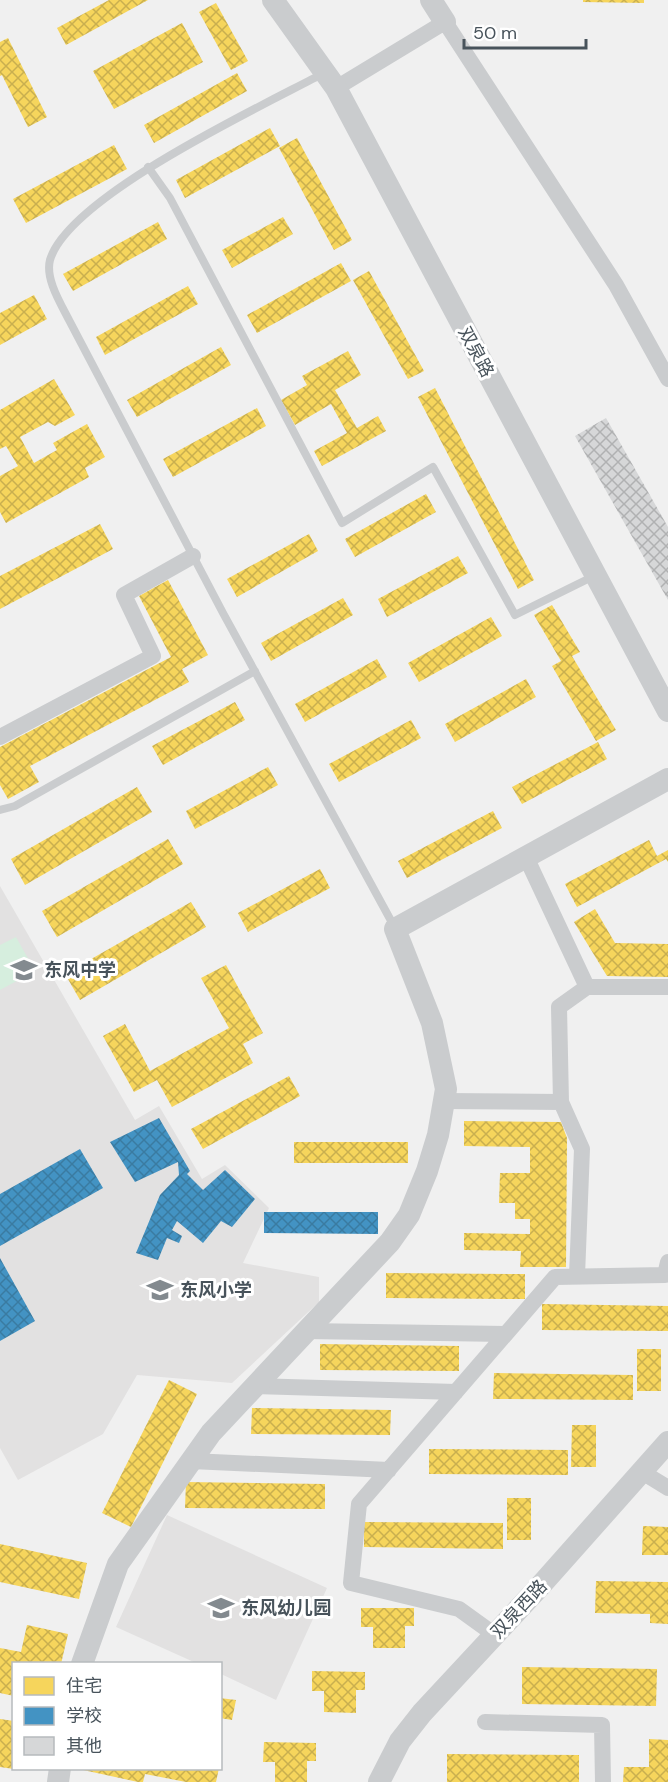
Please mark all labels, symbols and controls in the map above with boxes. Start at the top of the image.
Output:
scale bar [464,12,586,50]
text: 50 m [473,21,517,45]
street label: 双泉路 [453,323,499,381]
school or university icon: 东风中学 [9,955,39,985]
place label: 东风中学 [44,958,116,982]
school or university icon: 东风小学 [145,1275,175,1305]
place label: 东风小学 [180,1278,252,1302]
street label: 双泉西路 [486,1574,552,1644]
school or university icon: 东风幼儿园 [206,1593,236,1623]
place label: 东风幼儿园 [241,1596,331,1620]
legend [12,1662,222,1770]
text: 住宅 [66,1674,102,1698]
text: 学校 [66,1704,102,1728]
text: 其他 [66,1734,102,1758]

